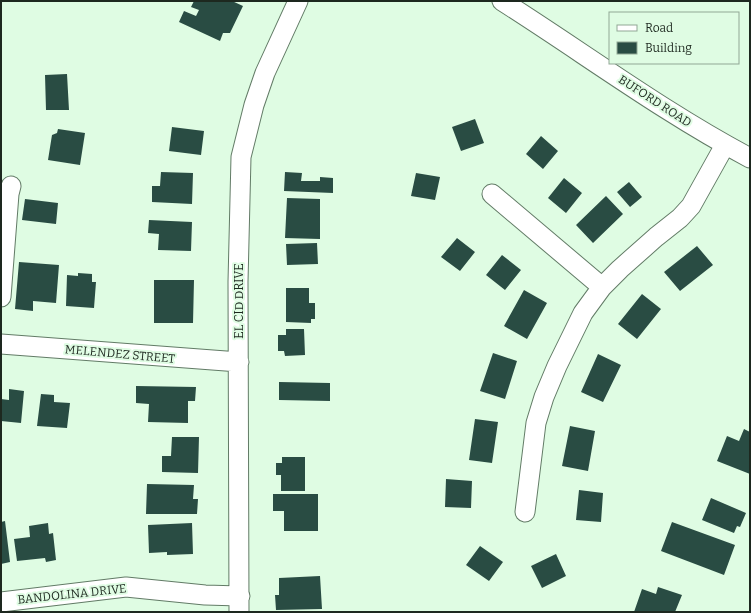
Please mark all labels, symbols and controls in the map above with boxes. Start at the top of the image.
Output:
legend [609,12,739,64]
text: Road [645,21,673,35]
text: Building [645,41,692,55]
street label: BUFORD ROAD [616,72,694,130]
street label: EL CID DRIVE [232,263,246,339]
street label: MELENDEZ STREET [64,342,176,366]
street label: BANDOLINA DRIVE [17,581,127,607]

